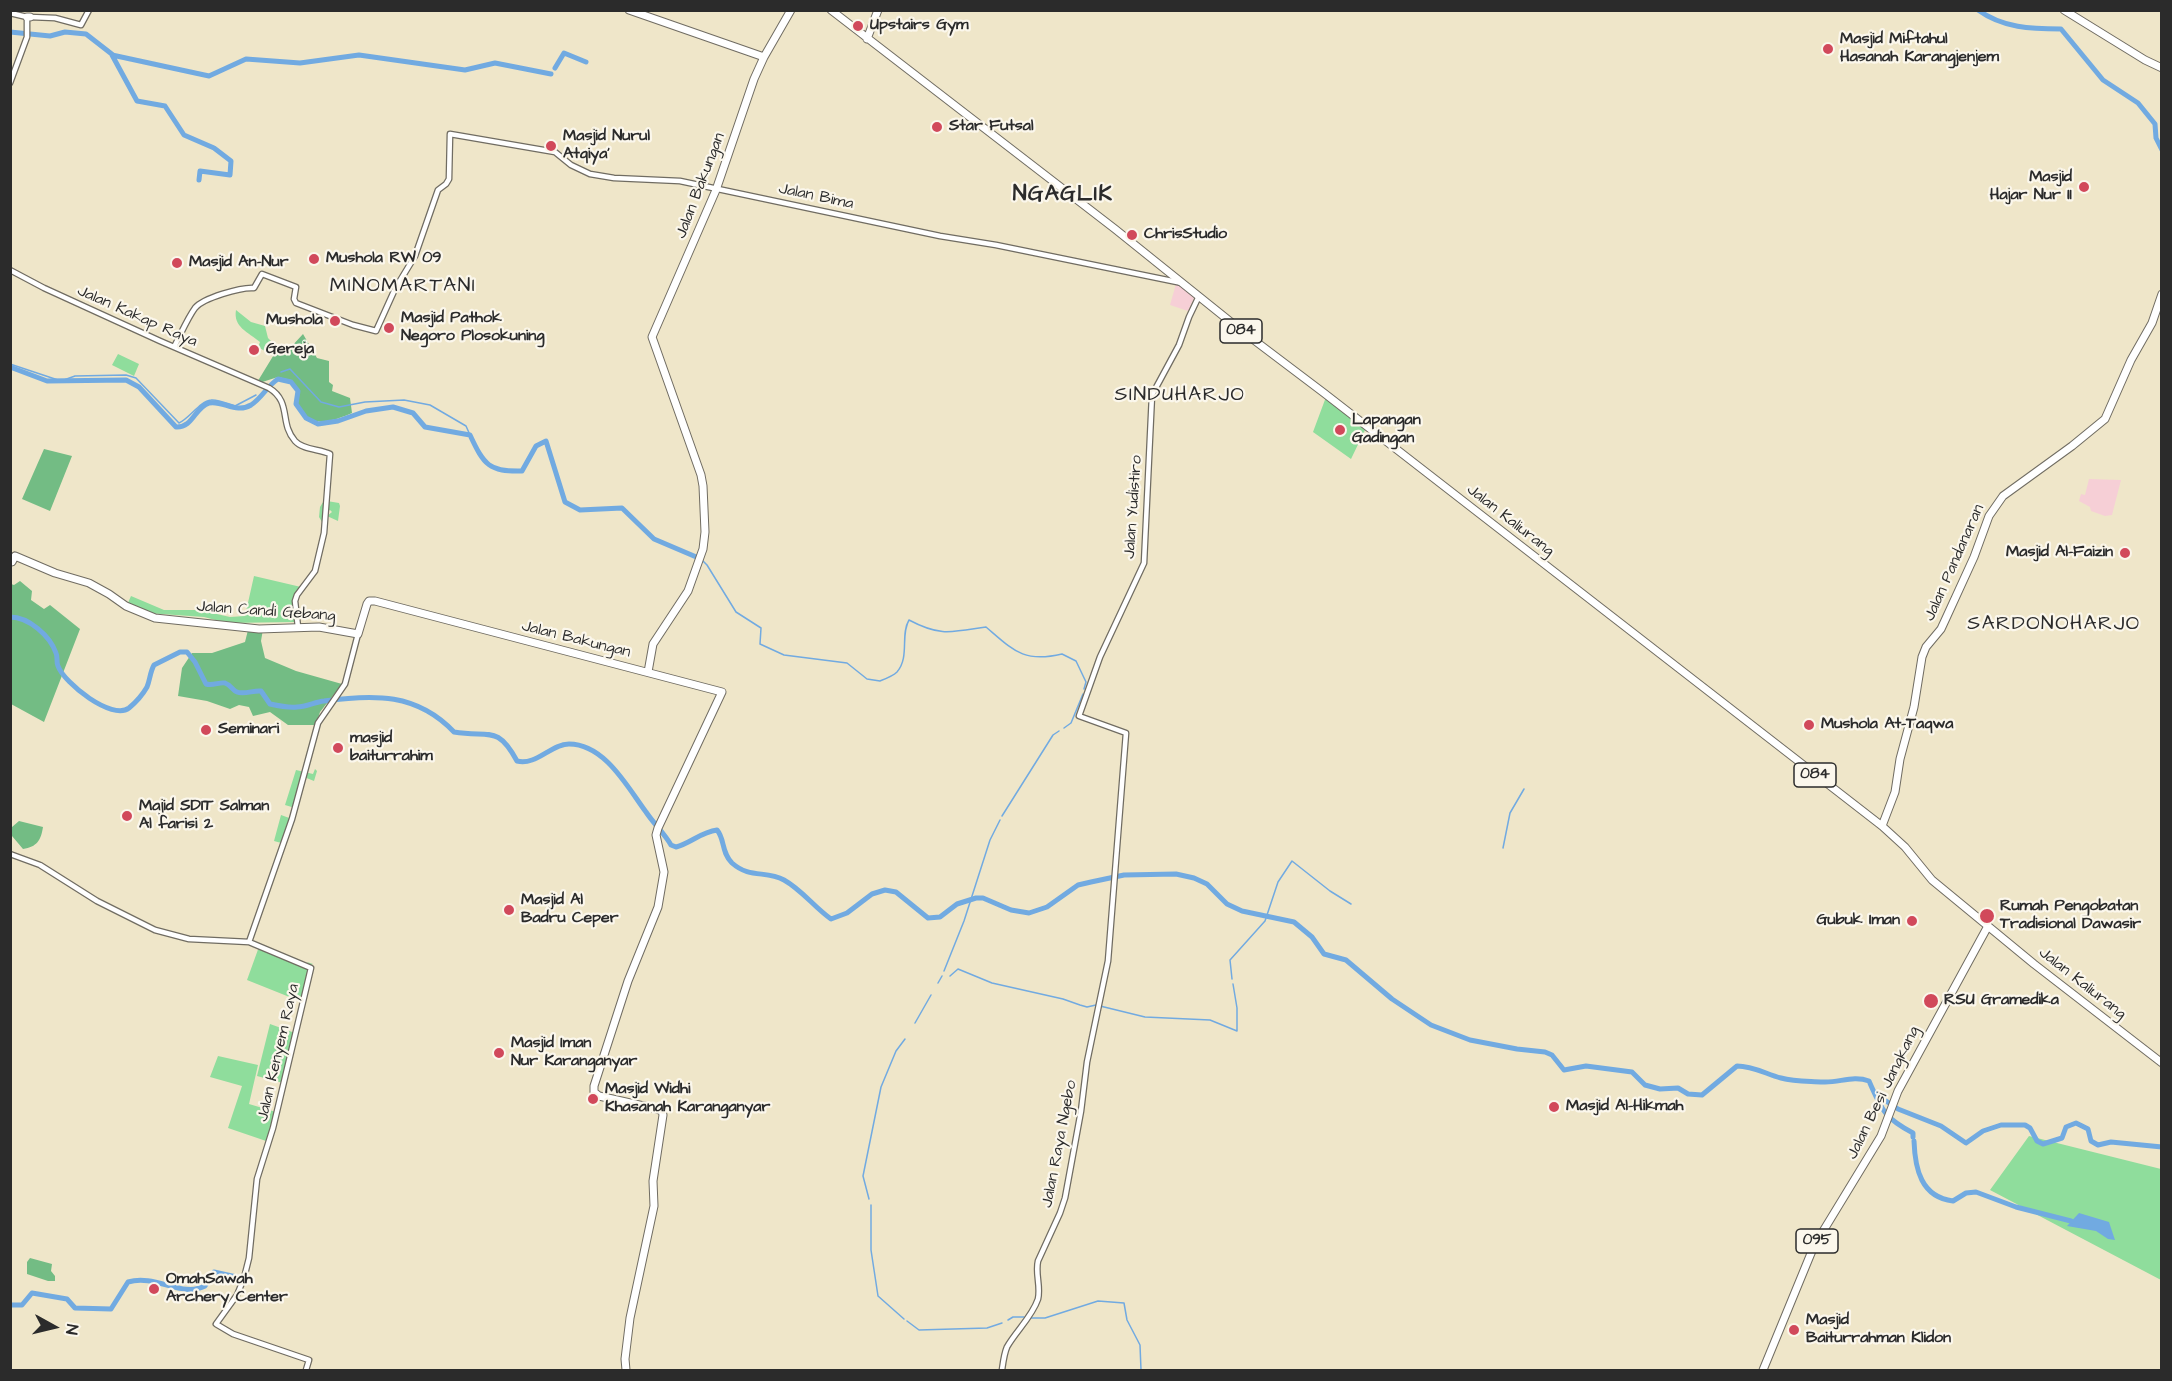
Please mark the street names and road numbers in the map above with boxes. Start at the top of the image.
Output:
street label: Jalan Bakungan [672,130,730,242]
street label: Jalan Bima [777,180,855,214]
street label: Jalan Kakap Raya [74,282,200,352]
road number: 084 [1220,319,1262,343]
street label: Jalan Yudistiro [1121,455,1147,559]
street label: Jalan Kaliurang [1462,481,1558,561]
street label: Jalan Pandanaran [1921,502,1989,624]
street label: Jalan Candi Gebang [196,598,336,626]
street label: Jalan Bakungan [520,617,632,663]
road number: 084 [1794,763,1836,787]
street label: Jalan Kaliurang [2034,944,2130,1024]
street label: Jalan Kenyem Raya [254,982,304,1124]
street label: Jalan Besi Jangkang [1843,1023,1925,1163]
street label: Jalan Raya Ngebo [1038,1079,1082,1209]
road number: 095 [1796,1229,1838,1253]

